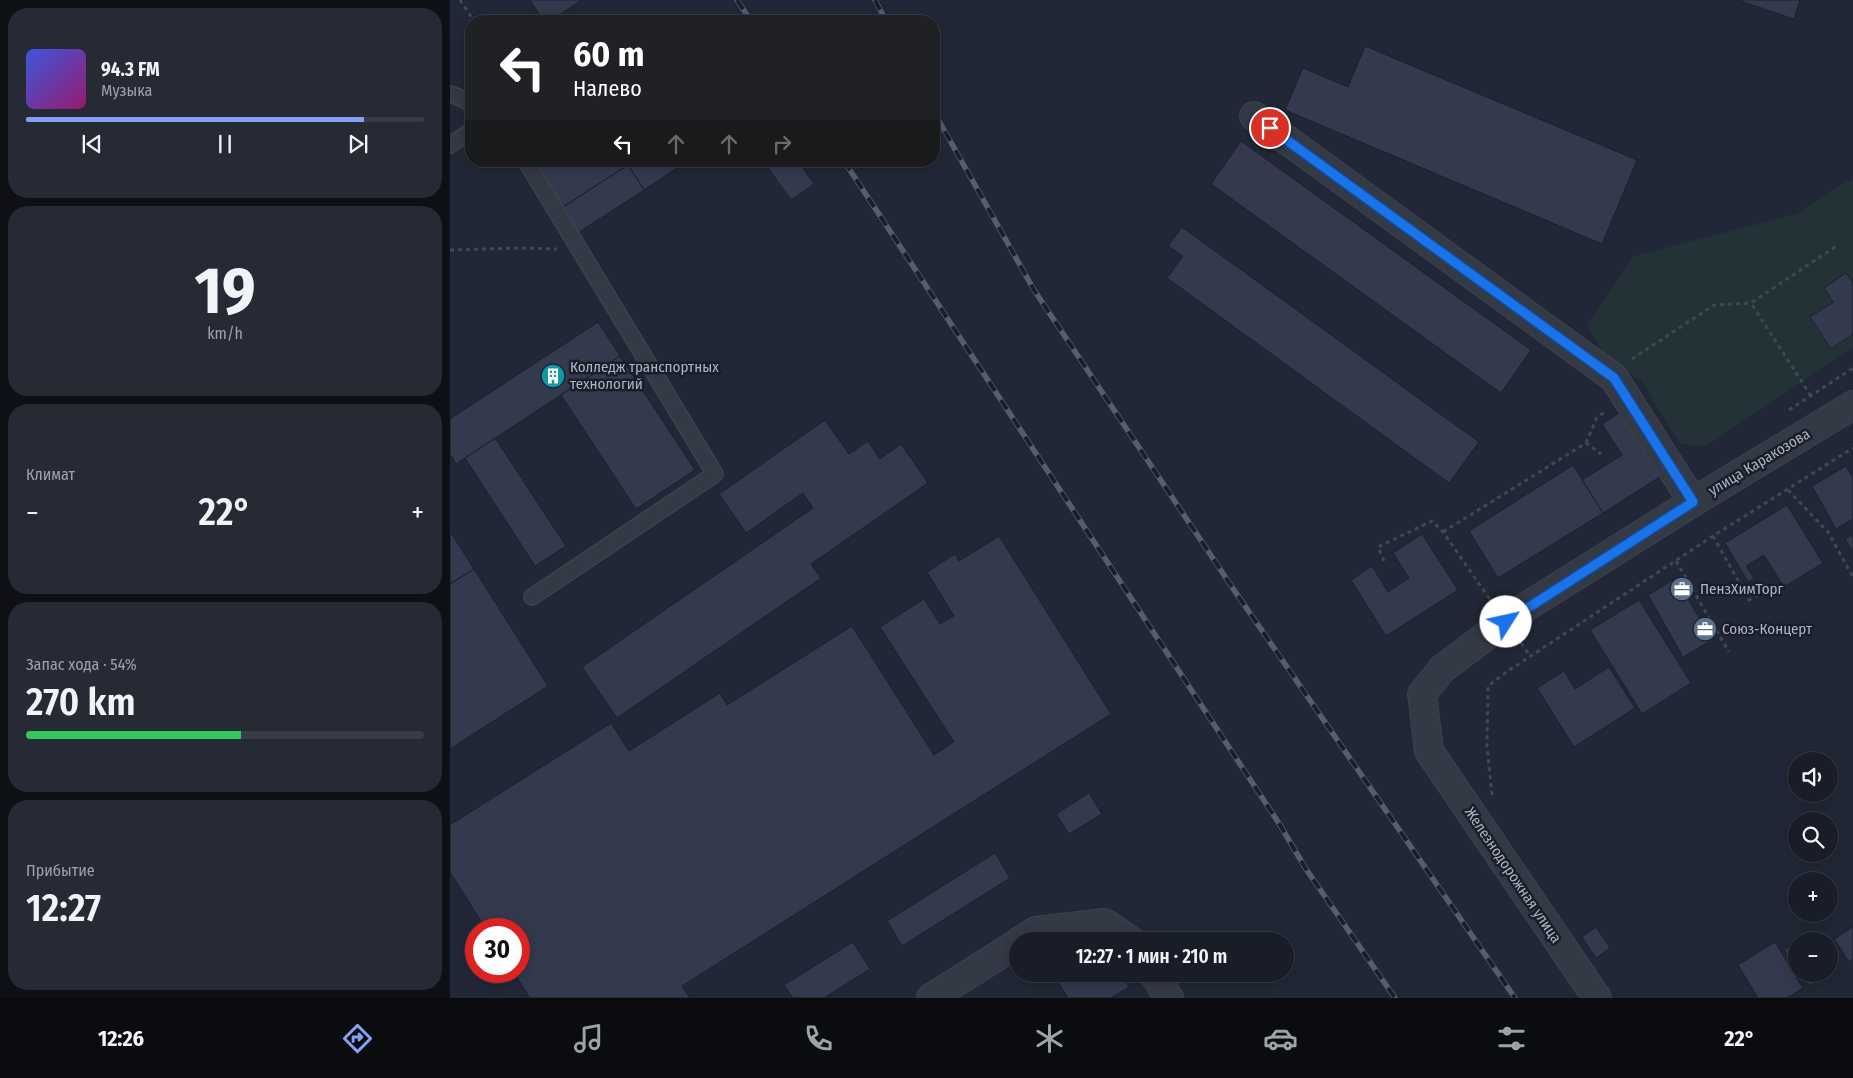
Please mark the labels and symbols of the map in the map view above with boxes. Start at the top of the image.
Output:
pin [1249,107,1291,149]
place label: Колледж транспортных технологий [570,358,719,393]
building icon: Колледж транспортных технологий [540,363,566,389]
street label: улица Каракозова [1705,425,1813,499]
office icon: ПензХимТорг [1669,576,1695,602]
place label: ПензХимТорг [1700,580,1784,598]
position arrow [1479,595,1531,647]
office icon: Союз-Концерт [1692,616,1718,642]
place label: Союз-Концерт [1722,620,1813,638]
street label: Железнодорожная улица [1461,804,1565,946]
speed limit sign: 30 [465,918,530,983]

